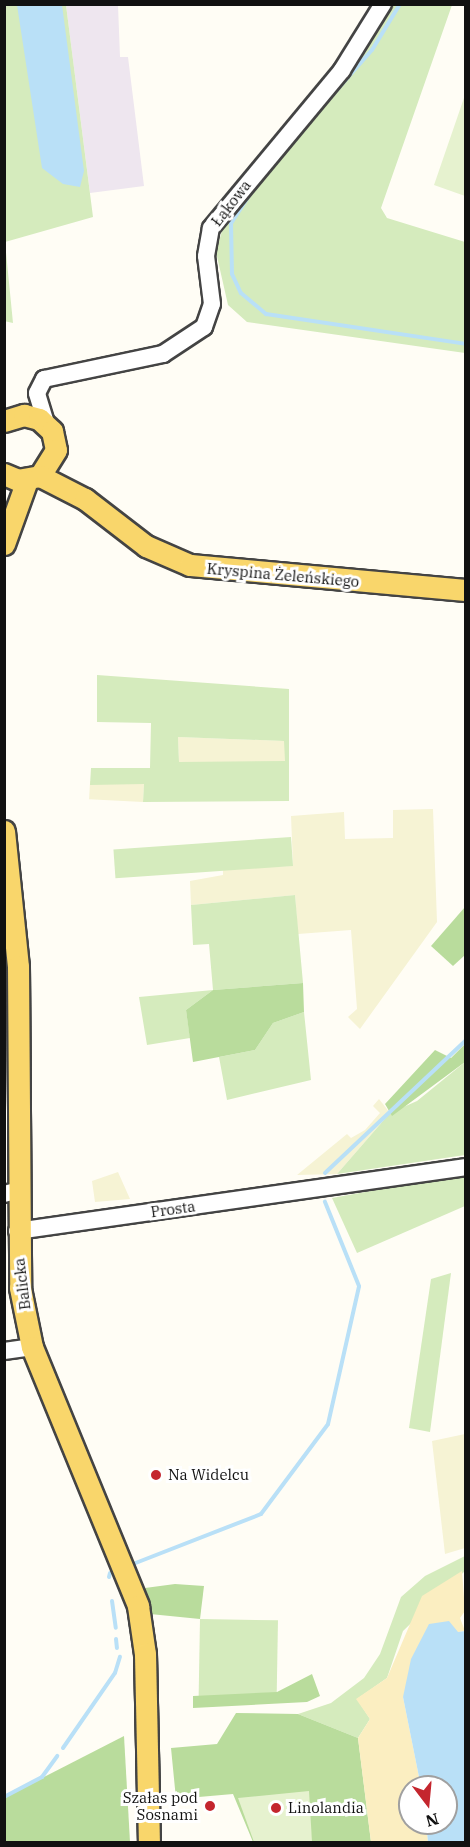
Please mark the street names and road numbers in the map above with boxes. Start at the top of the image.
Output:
street label: Łąkowa [207,176,255,230]
street label: Kryspina Żeleńskiego [206,559,360,591]
street label: Prosta [149,1197,197,1221]
street label: Balicka [10,1257,34,1311]

